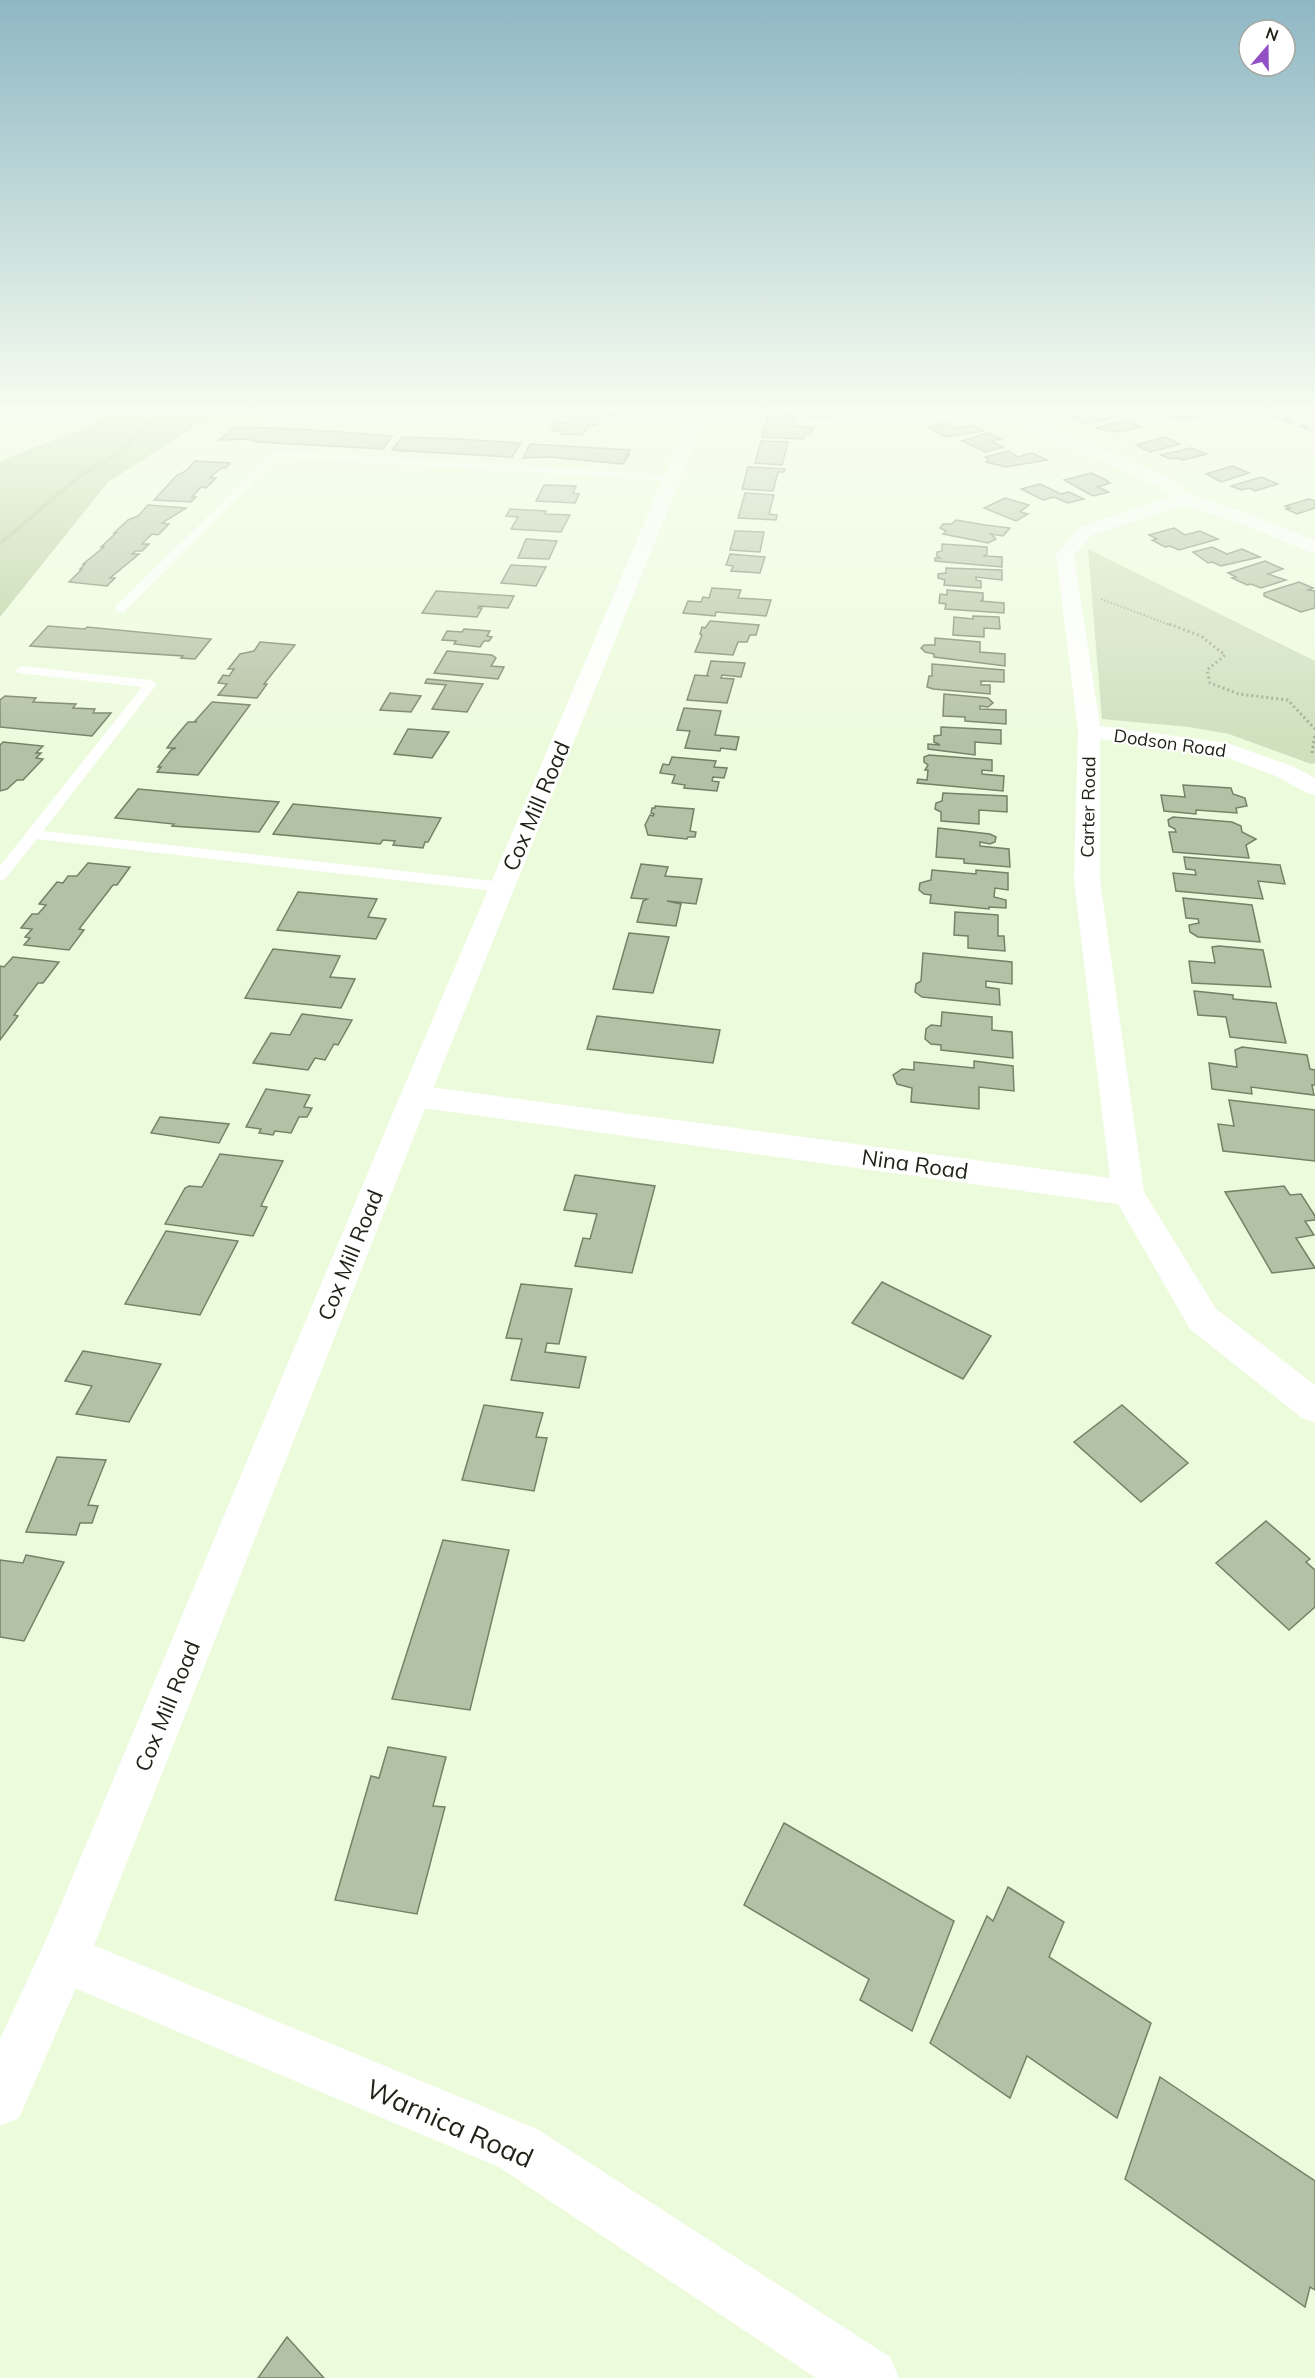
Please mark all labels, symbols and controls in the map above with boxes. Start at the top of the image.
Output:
north arrow [1237,18,1297,78]
text: N [1263,22,1281,45]
street label: Dodson Road [1112,724,1228,762]
street label: Cox Mill Road [496,737,576,875]
street label: Carter Road [1076,756,1100,858]
street label: Nina Road [860,1143,970,1185]
street label: Cox Mill Road [311,1186,389,1324]
street label: Cox Mill Road [128,1637,206,1775]
street label: Warnica Road [361,2071,539,2175]

